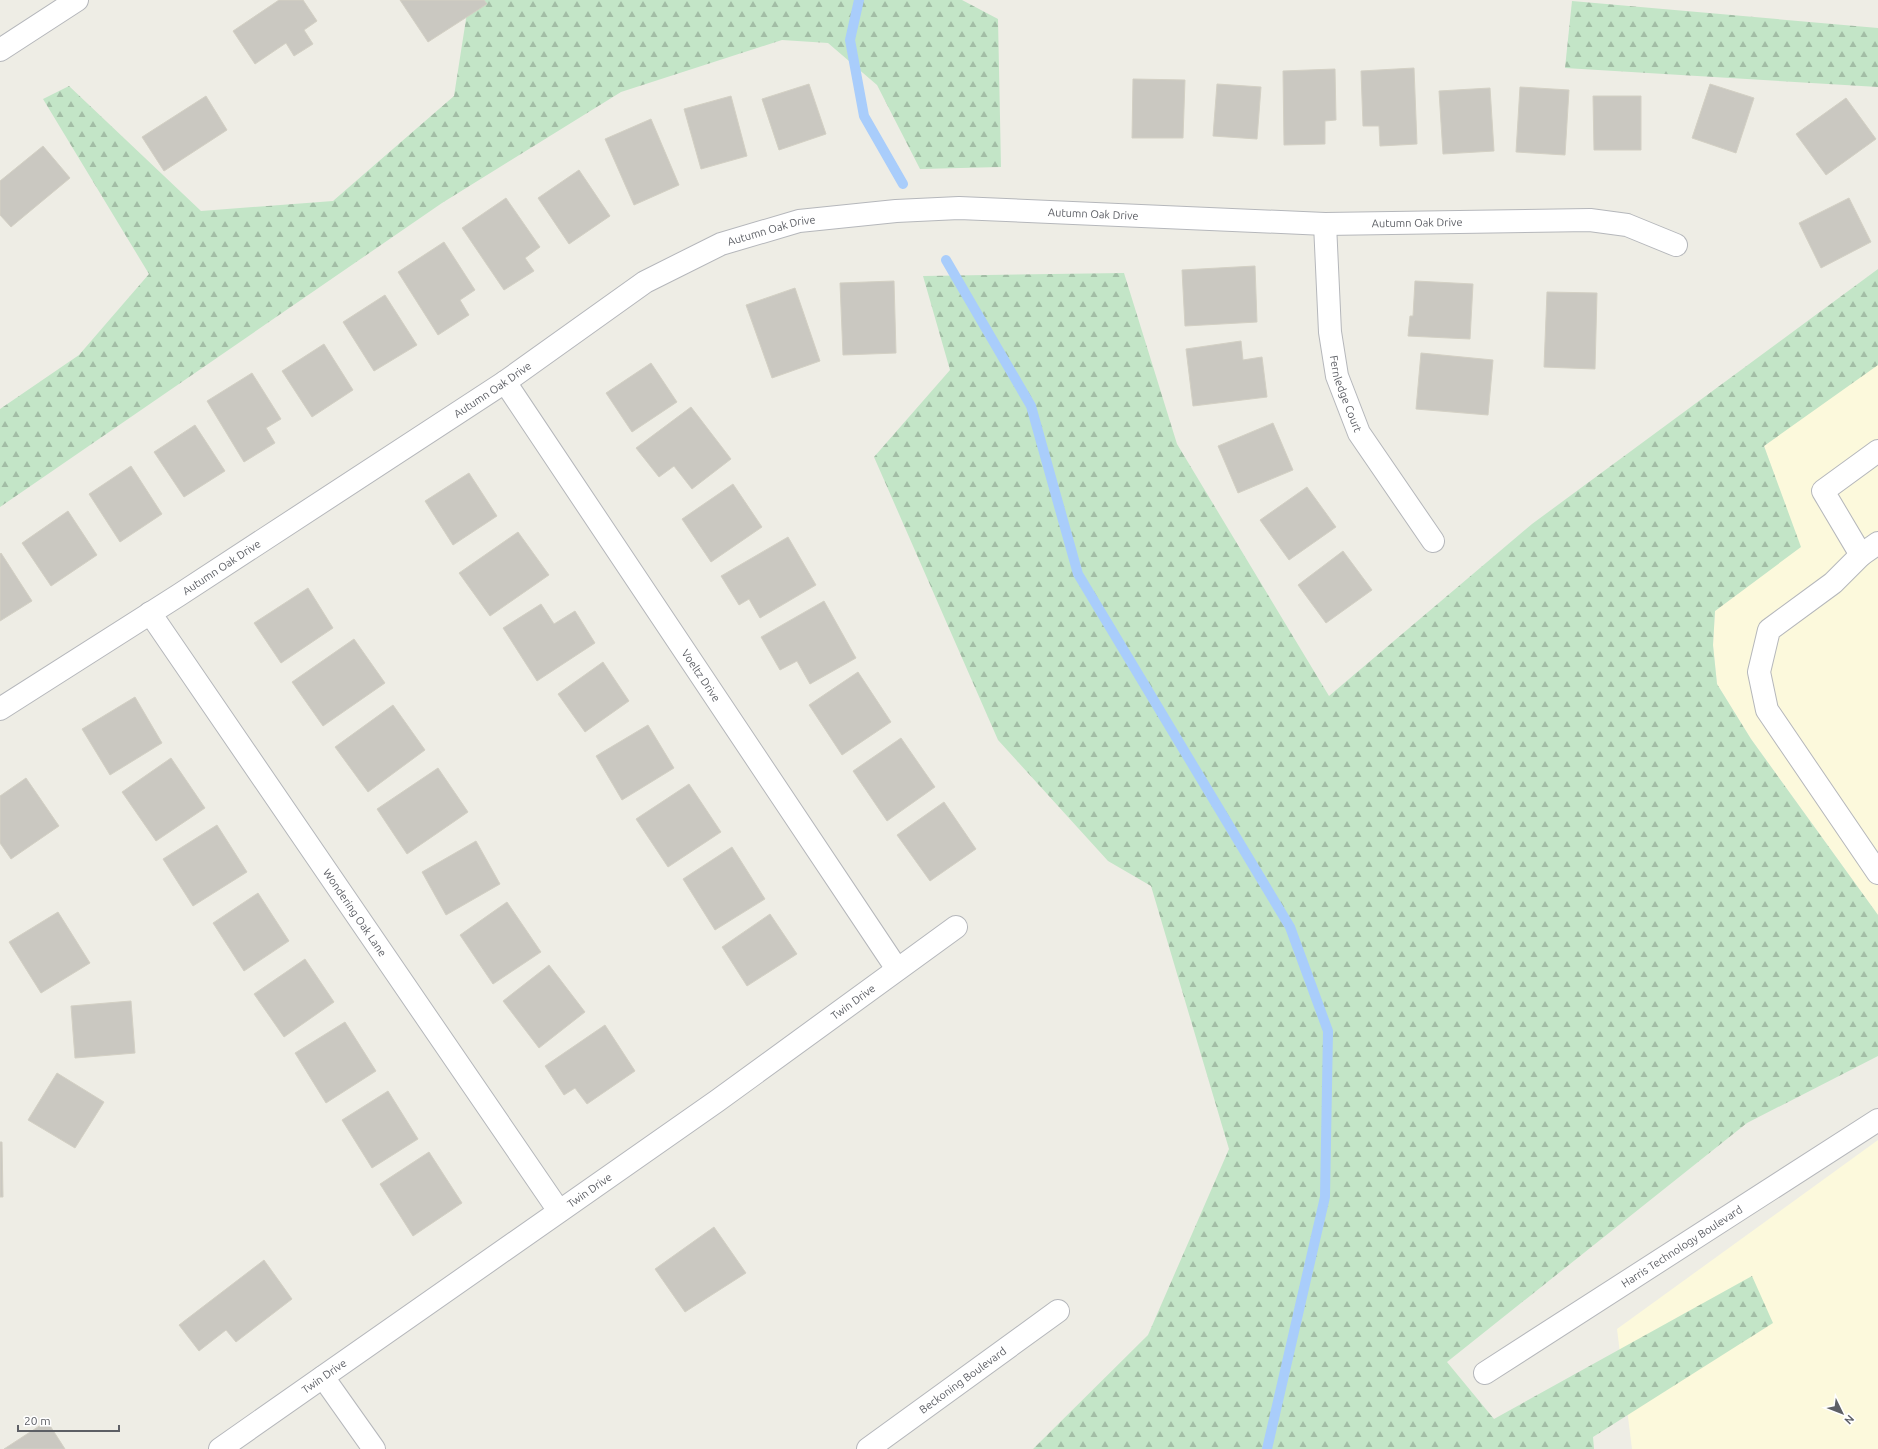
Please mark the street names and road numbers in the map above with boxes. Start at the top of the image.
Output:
street label: Autumn Oak Drive [1048,206,1139,222]
street label: Autumn Oak Drive [726,213,816,248]
street label: Autumn Oak Drive [1372,216,1463,229]
street label: Fernledge Court [1328,354,1364,434]
street label: Autumn Oak Drive [452,359,533,420]
street label: Autumn Oak Drive [180,537,263,597]
street label: Voeltz Drive [679,647,723,704]
street label: Wondering Oak Lane [321,867,389,959]
street label: Twin Drive [829,982,877,1022]
street label: Twin Drive [565,1171,614,1210]
street label: Harris Technology Boulevard [1619,1203,1744,1290]
street label: Beckoning Boulevard [917,1345,1008,1416]
street label: Twin Drive [300,1356,349,1396]

